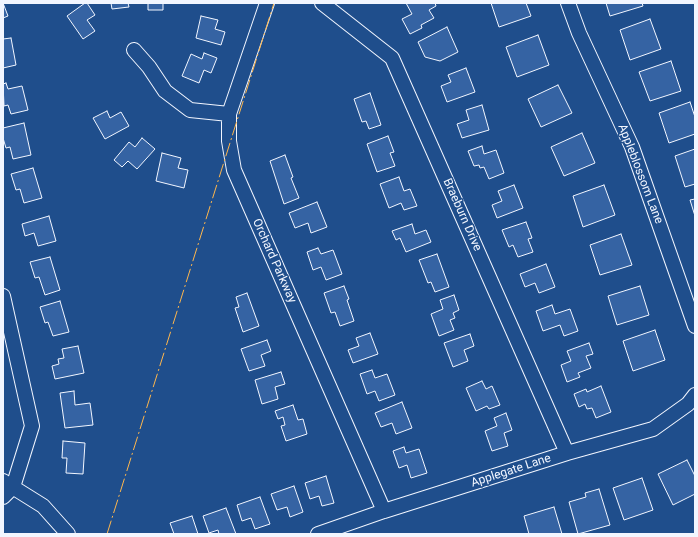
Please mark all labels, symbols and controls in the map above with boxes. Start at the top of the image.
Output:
street label: Appleblossom Lane [614,122,666,226]
street label: Braeburn Drive [440,176,484,254]
street label: Orchard Parkway [249,217,299,305]
street label: Applegate Lane [469,451,553,491]

